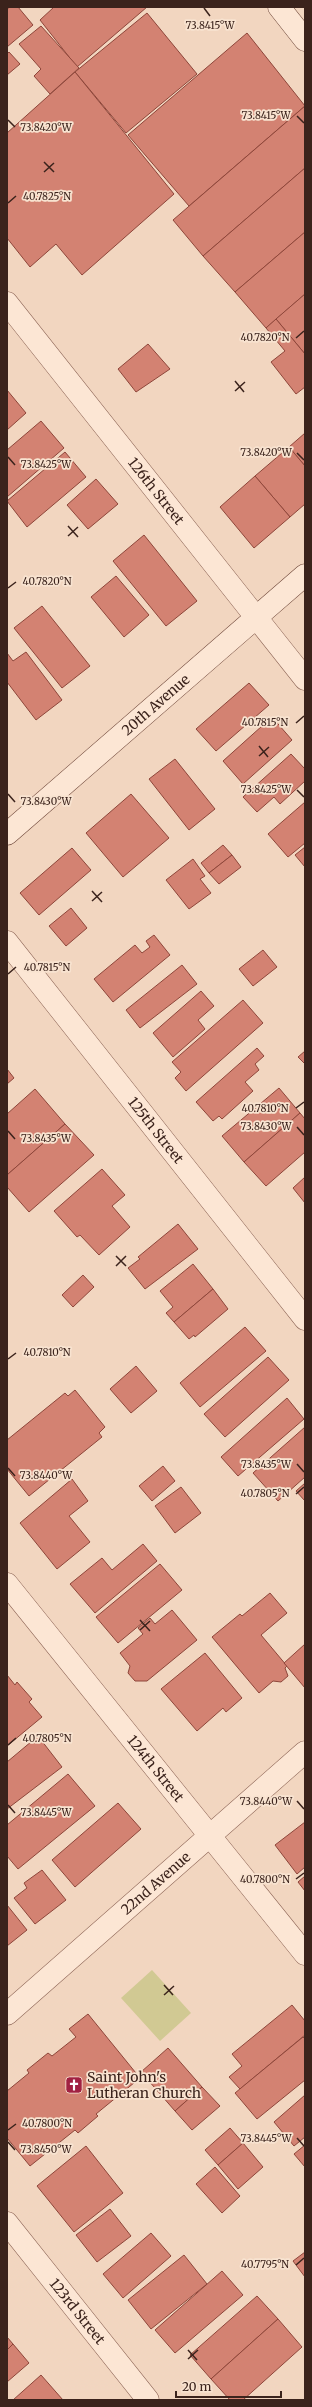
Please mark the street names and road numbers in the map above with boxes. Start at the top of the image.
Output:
street label: 126th Street [124,454,188,529]
street label: 20th Avenue [118,670,193,739]
street label: 125th Street [124,1093,188,1168]
street label: 124th Street [123,1732,188,1806]
street label: 22nd Avenue [117,1848,194,1919]
street label: 123rd Street [46,2275,110,2348]

